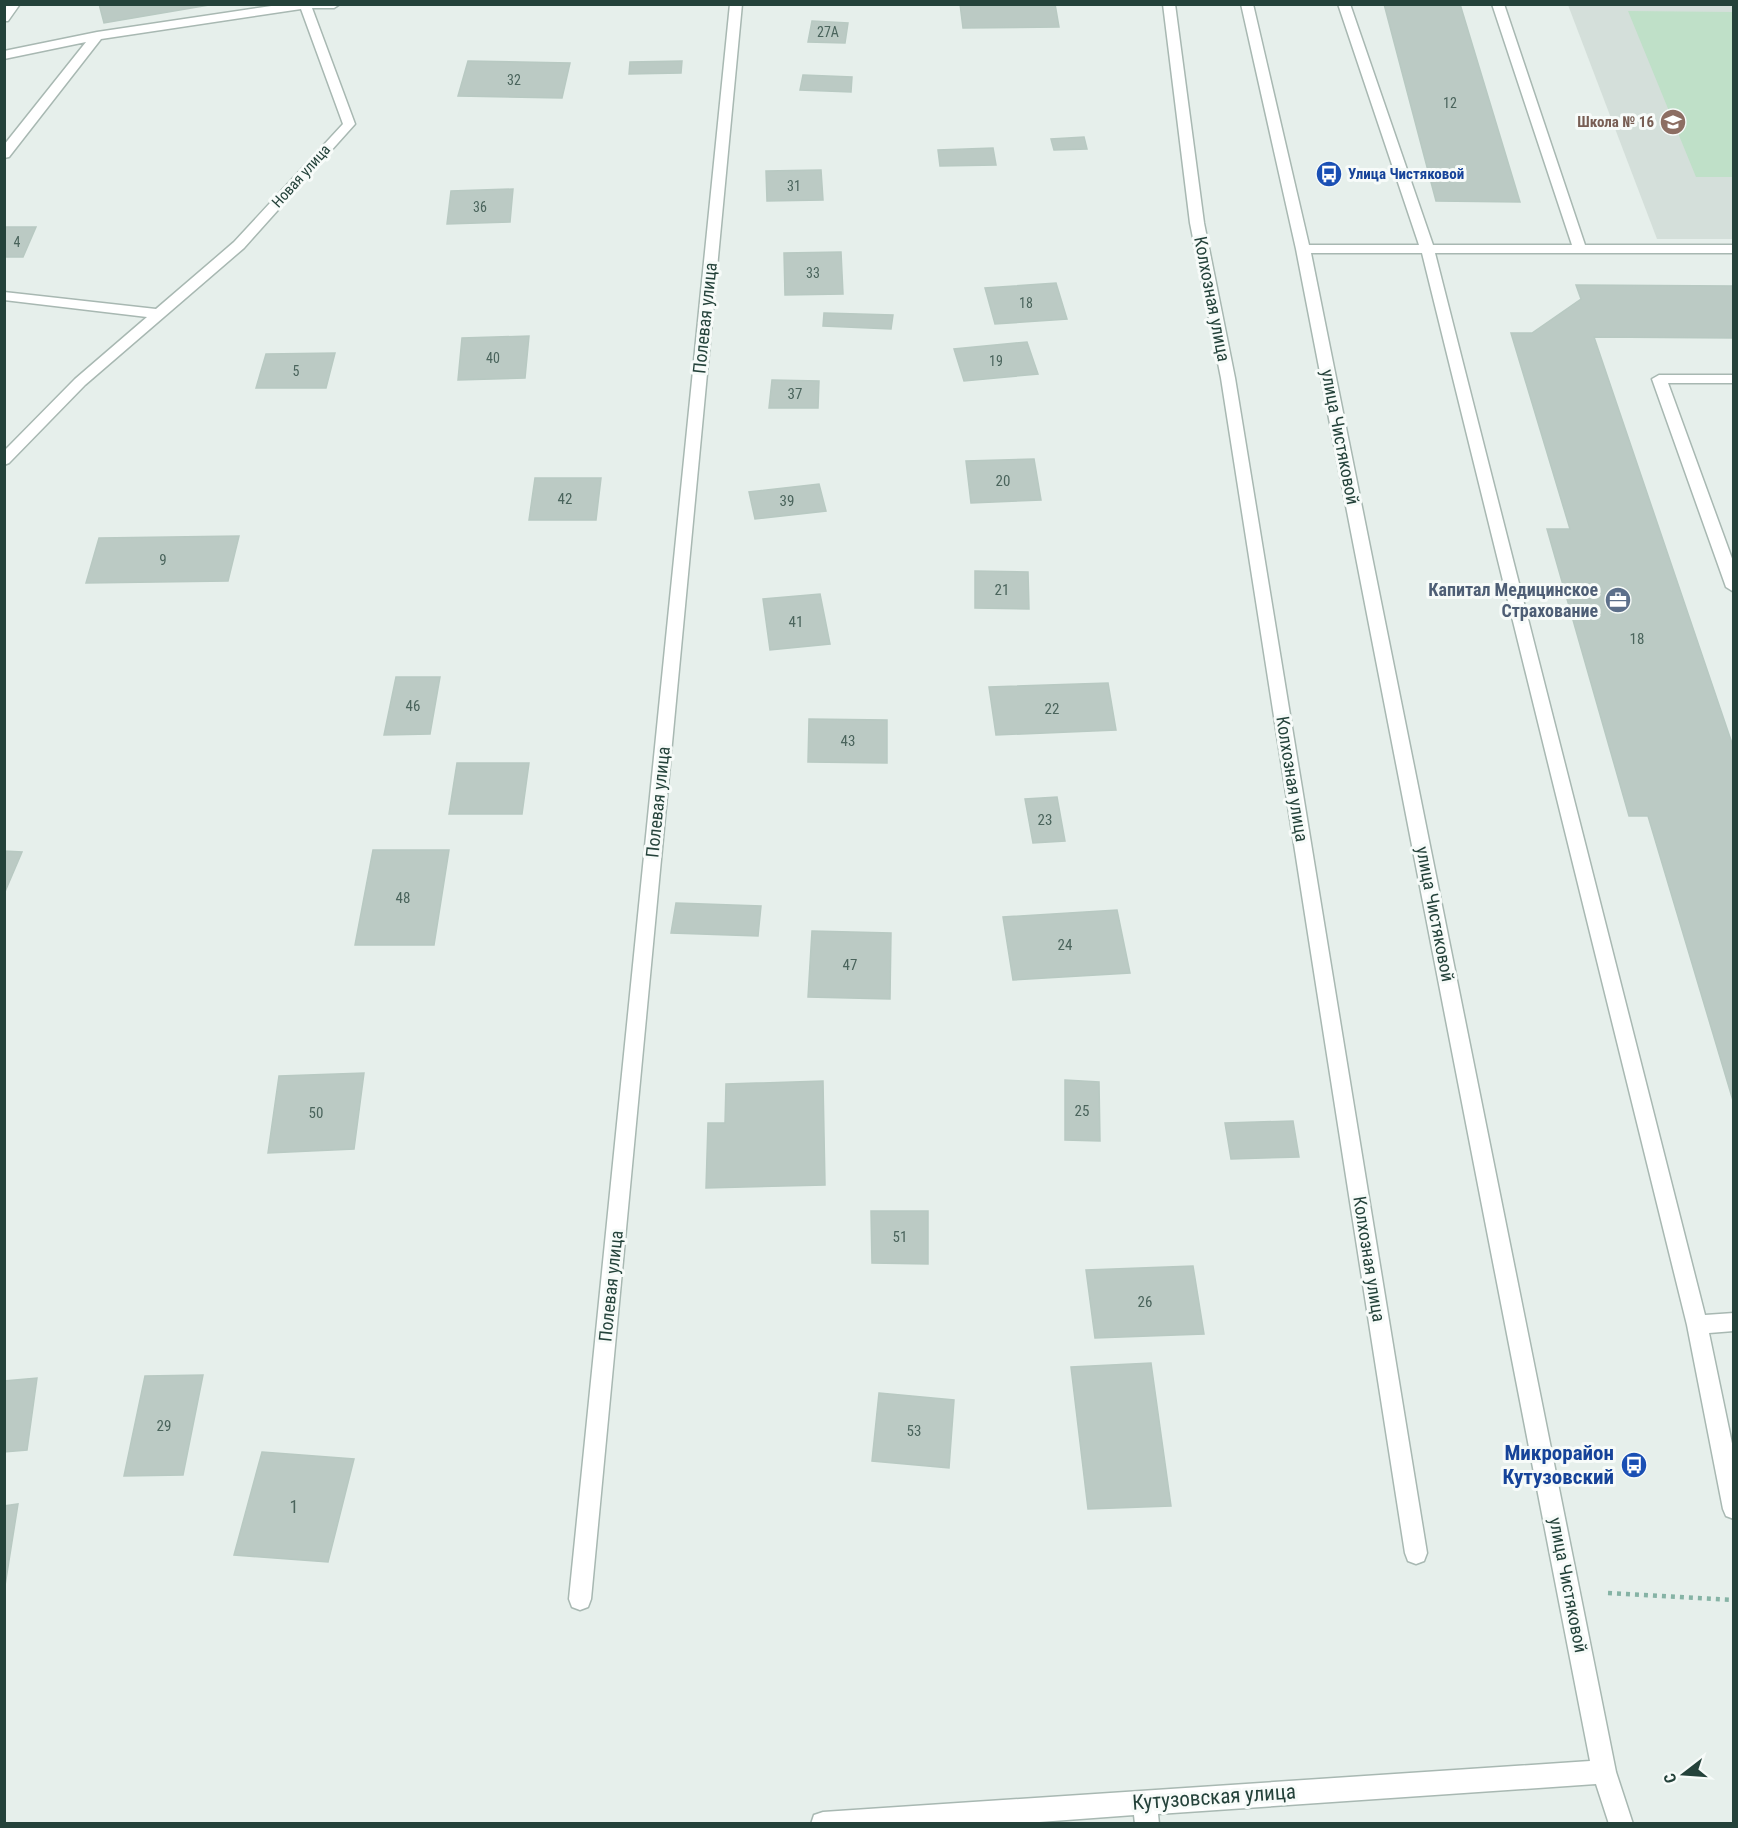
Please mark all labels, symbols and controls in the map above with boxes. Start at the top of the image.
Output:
house number: 27А [817,24,839,40]
house number: 32 [507,72,521,88]
house number: 12 [1443,95,1457,111]
school or university icon: Школа № 16 [1658,107,1688,137]
place label: Школа № 16 [1577,113,1654,131]
street label: Новая улица [268,141,334,211]
bus stop icon: Улица Чистяковой [1314,159,1344,189]
place label: Улица Чистяковой [1348,165,1464,183]
house number: 31 [787,178,801,194]
house number: 36 [473,199,487,215]
house number: 4 [14,234,21,250]
street label: Колхозная улица [1190,235,1235,363]
street label: Полевая улица [688,261,721,375]
house number: 33 [806,265,820,281]
house number: 18 [1019,295,1033,311]
house number: 40 [486,350,500,366]
house number: 19 [989,353,1003,369]
house number: 5 [293,363,300,379]
street label: улица Чистяковой [1317,368,1364,506]
house number: 37 [788,385,802,403]
house number: 20 [996,472,1010,490]
house number: 42 [558,490,572,508]
house number: 39 [780,492,794,510]
house number: 9 [159,551,167,569]
place label: Капитал Медицинское Страхование [1428,579,1598,621]
house number: 21 [995,581,1009,599]
office icon: Капитал Медицинское Страхование [1603,585,1633,615]
house number: 41 [789,613,803,631]
house number: 18 [1630,630,1644,648]
house number: 46 [406,697,420,715]
house number: 22 [1045,700,1059,718]
street label: Колхозная улица [1272,715,1313,843]
house number: 43 [841,732,855,750]
street label: Полевая улица [641,745,674,859]
house number: 23 [1038,811,1052,829]
street label: улица Чистяковой [1412,845,1459,983]
house number: 48 [396,889,410,907]
house number: 24 [1058,936,1072,954]
house number: 47 [843,956,857,974]
house number: 25 [1075,1102,1089,1120]
house number: 50 [309,1104,323,1122]
street label: Колхозная улица [1349,1195,1390,1323]
house number: 51 [893,1228,907,1246]
street label: Полевая улица [594,1229,627,1343]
house number: 26 [1138,1293,1152,1311]
house number: 29 [157,1417,171,1435]
house number: 53 [907,1422,921,1440]
place label: Микрорайон Кутузовский [1503,1441,1614,1489]
bus stop icon: Микрорайон Кутузовский [1619,1450,1649,1480]
house number: 1 [290,1496,298,1517]
street label: улица Чистяковой [1545,1516,1592,1654]
north arrow [1654,1744,1714,1804]
text: С [1660,1771,1681,1785]
street label: Кутузовская улица [1131,1779,1297,1815]

